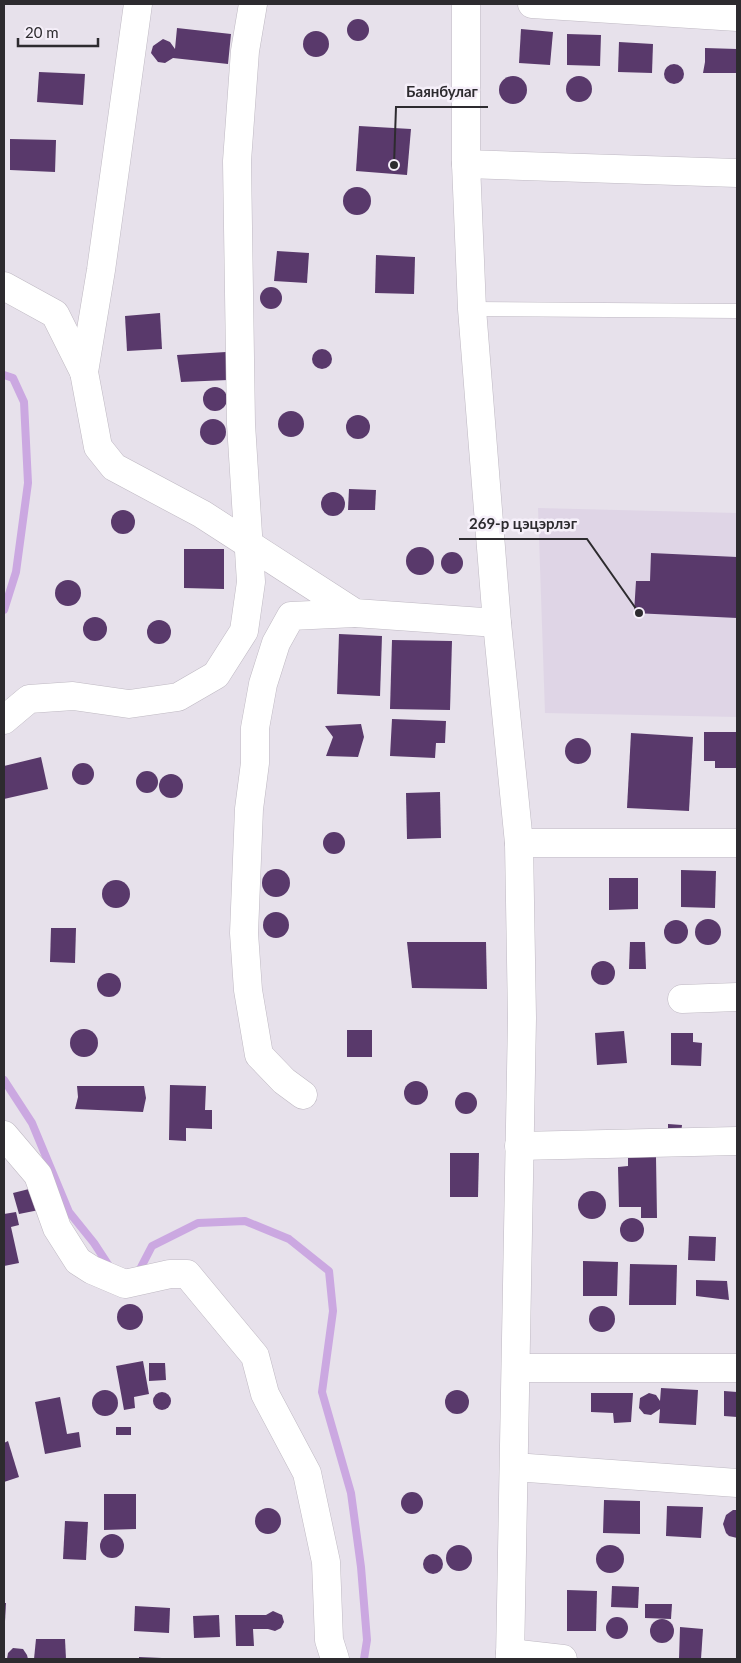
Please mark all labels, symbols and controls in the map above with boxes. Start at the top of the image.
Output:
scale bar [18,15,98,47]
text: 20 m [25,23,59,41]
callout: Баянбулаг [396,77,488,107]
text: Баянбулаг [406,82,479,100]
callout: 269-р цэцэрлэг [459,509,587,539]
text: 269-р цэцэрлэг [469,514,578,532]

